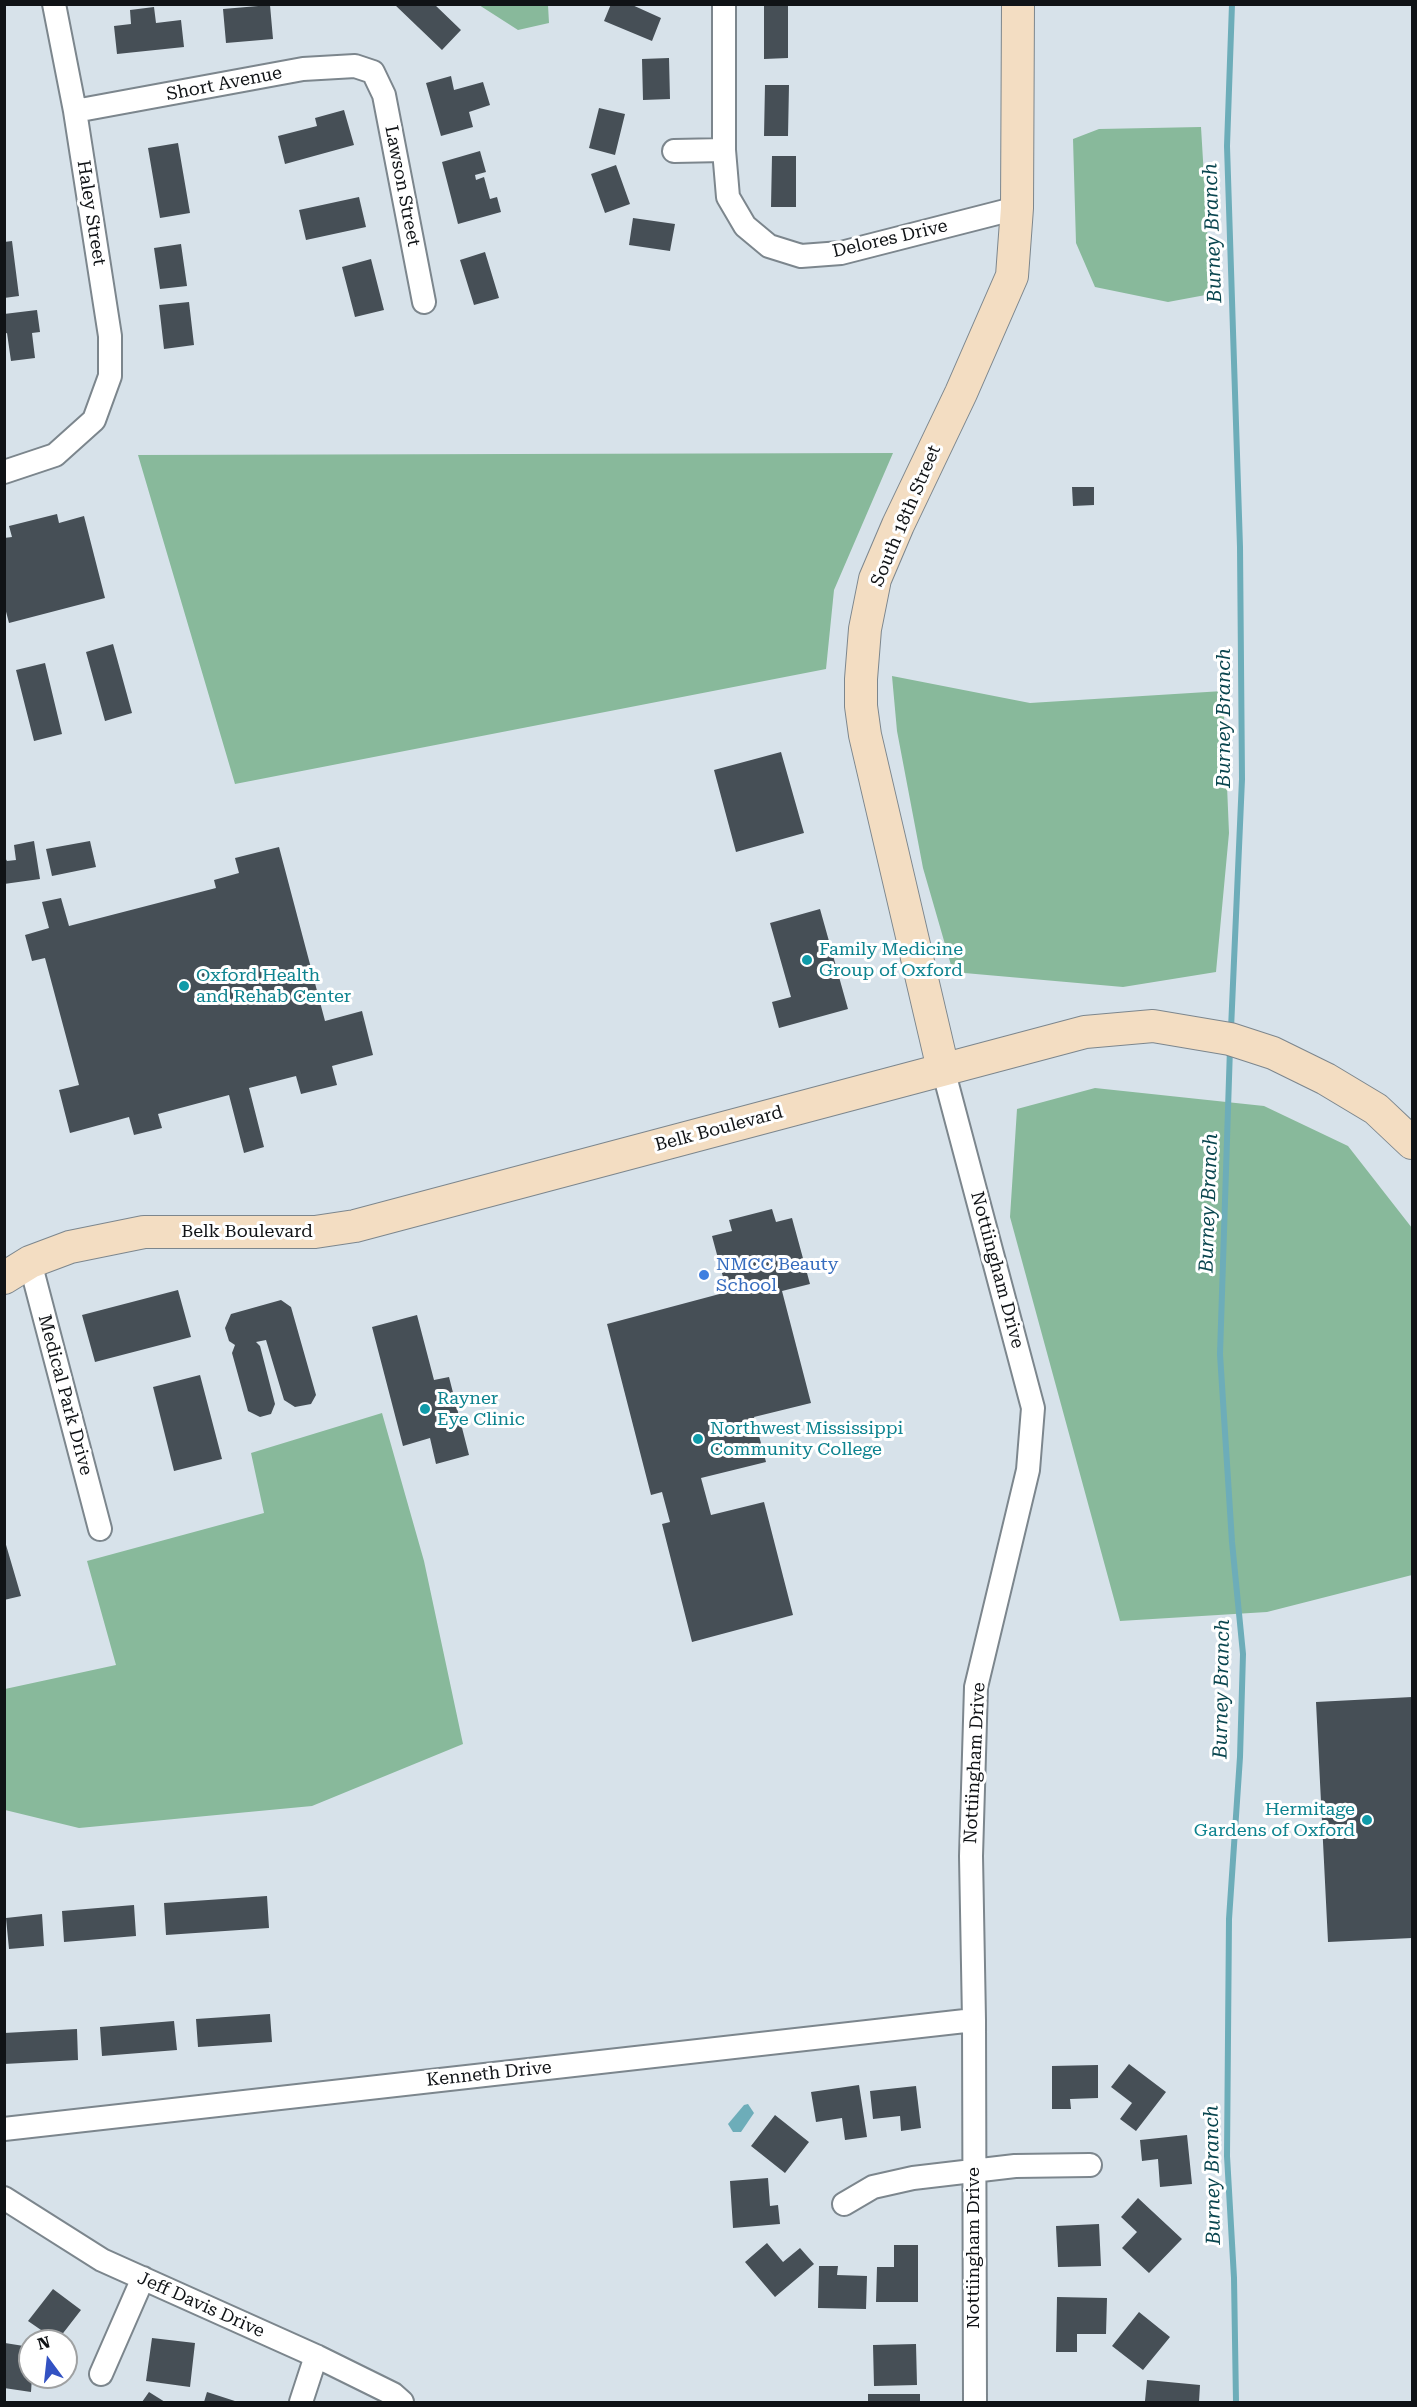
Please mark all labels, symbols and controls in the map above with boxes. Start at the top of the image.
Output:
street label: Short Avenue [164,62,284,106]
street label: Lawson Street [380,124,424,248]
street label: Haley Street [72,159,110,267]
water label: Burney Branch [1199,163,1227,303]
street label: Delores Drive [830,215,950,263]
street label: South 18th Street [866,442,946,590]
water label: Burney Branch [1212,648,1236,788]
place label: Family Medicine Group of Oxford [819,939,963,982]
marker: Family Medicine Group of Oxford [800,953,814,967]
place label: Oxford Health and Rehab Center [196,965,351,1008]
marker: Oxford Health and Rehab Center [177,979,191,993]
street label: Belk Boulevard [653,1102,785,1156]
water label: Burney Branch [1195,1133,1223,1273]
street label: Nottiingham Drive [966,1189,1028,1351]
street label: Belk Boulevard [181,1221,313,1243]
place label: NMCC Beauty School [716,1254,838,1296]
marker: NMCC Beauty School [697,1268,711,1282]
street label: Medical Park Drive [33,1312,97,1478]
place label: Rayner Eye Clinic [437,1388,525,1430]
marker: Rayner Eye Clinic [418,1402,432,1416]
place label: Northwest Mississippi Community College [710,1418,903,1460]
marker: Northwest Mississippi Community College [691,1432,705,1446]
water label: Burney Branch [1209,1619,1235,1759]
street label: Nottiingham Drive [960,1682,990,1844]
place label: Hermitage Gardens of Oxford [1194,1799,1355,1842]
marker: Hermitage Gardens of Oxford [1360,1813,1374,1827]
street label: Kenneth Drive [425,2057,553,2091]
water label: Burney Branch [1200,2105,1226,2245]
street label: Nottiingham Drive [963,2167,985,2329]
street label: Jeff Davis Drive [134,2267,268,2343]
north arrow [18,2329,78,2389]
text: N [35,2332,52,2354]

